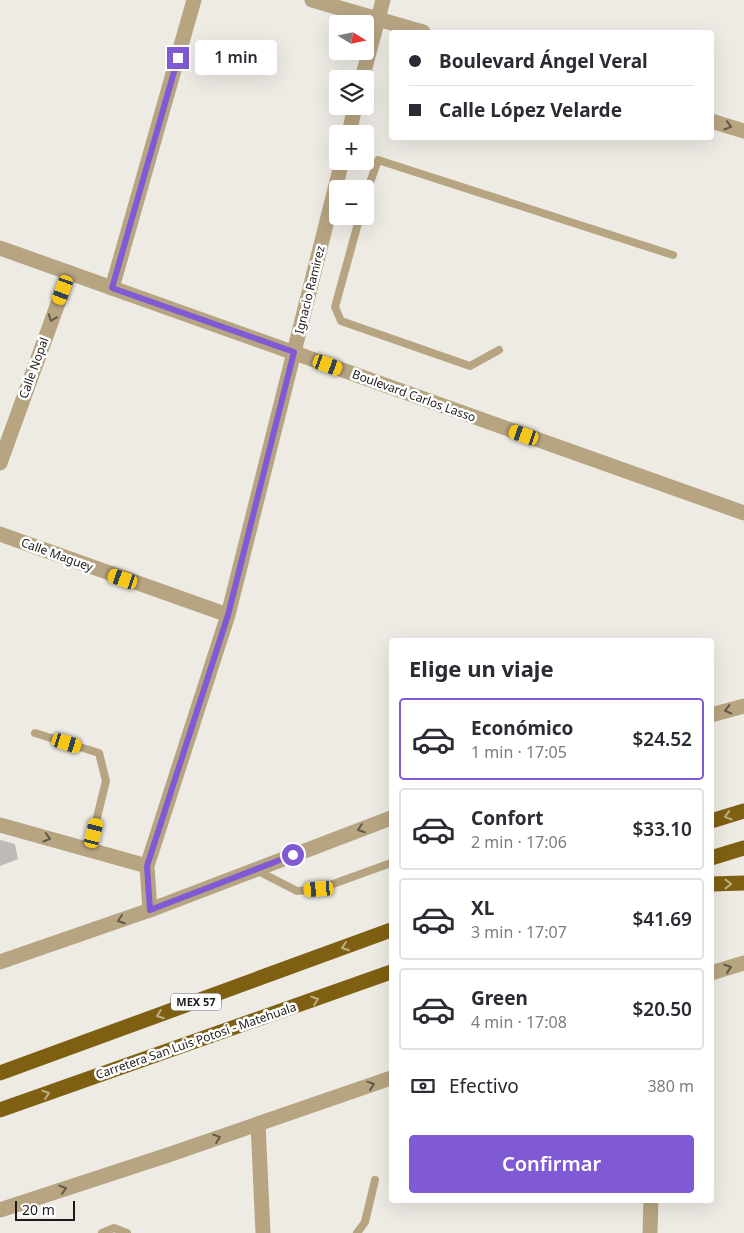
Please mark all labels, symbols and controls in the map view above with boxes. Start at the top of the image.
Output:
north arrow [329,15,374,60]
map controls [329,15,374,225]
callout: 1 min [196,40,278,76]
text: 1 min [214,46,258,68]
route end [167,47,189,69]
text: Boulevard Ángel Veral [439,48,648,74]
button: layers [329,70,374,115]
text: Calle López Velarde [439,97,622,123]
one-way arrow [723,120,731,130]
button: + [329,125,374,170]
button: − [329,180,374,225]
street label: Ignacio Ramirez [290,244,329,336]
car [50,273,75,307]
one-way arrow [48,314,58,322]
street label: Calle Nopal [15,335,52,401]
car [311,353,344,377]
street label: Boulevard Carlos Lasso [350,365,478,426]
car [507,423,540,447]
street label: Calle Maguey [19,534,96,576]
car [106,567,139,591]
text: Elige un viaje [409,653,554,683]
one-way arrow [723,704,732,715]
text: Económico [471,715,573,741]
icon: car [411,717,456,762]
text: $24.52 [632,726,692,752]
car [50,731,83,755]
text: 1 min · 17:05 [471,741,567,763]
text: Confort [471,805,543,831]
icon: car [411,807,456,852]
one-way arrow [724,810,732,820]
text: $33.10 [632,816,692,842]
car [83,817,104,849]
one-way arrow [357,823,365,833]
text: 2 min · 17:06 [471,831,567,853]
one-way arrow [42,833,51,843]
route start [282,844,304,866]
one-way arrow [724,879,732,889]
car [303,880,334,898]
text: XL [471,895,494,921]
icon: car [411,897,456,942]
text: $41.69 [632,906,692,932]
one-way arrow [117,914,126,924]
text: 3 min · 17:07 [471,921,567,943]
one-way arrow [342,941,350,951]
one-way arrow [723,964,731,974]
text: Green [471,985,528,1011]
icon: car [411,987,456,1032]
road number: MEX 57 [171,994,221,1010]
one-way arrow [310,996,319,1006]
text: $20.50 [632,996,692,1022]
street label: Carretera San Luis Potosi - Matehuala [93,998,298,1083]
one-way arrow [156,1009,165,1019]
text: 4 min · 17:08 [471,1011,567,1033]
icon: cash [409,1072,437,1100]
text: Efectivo [449,1073,519,1099]
text: 380 m [647,1075,694,1097]
one-way arrow [366,1081,374,1091]
one-way arrow [41,1090,50,1100]
one-way arrow [212,1134,221,1144]
button: Confirmar [409,1135,694,1193]
one-way arrow [58,1185,67,1195]
scale bar [15,1198,75,1221]
text: 20 m [22,1200,55,1219]

